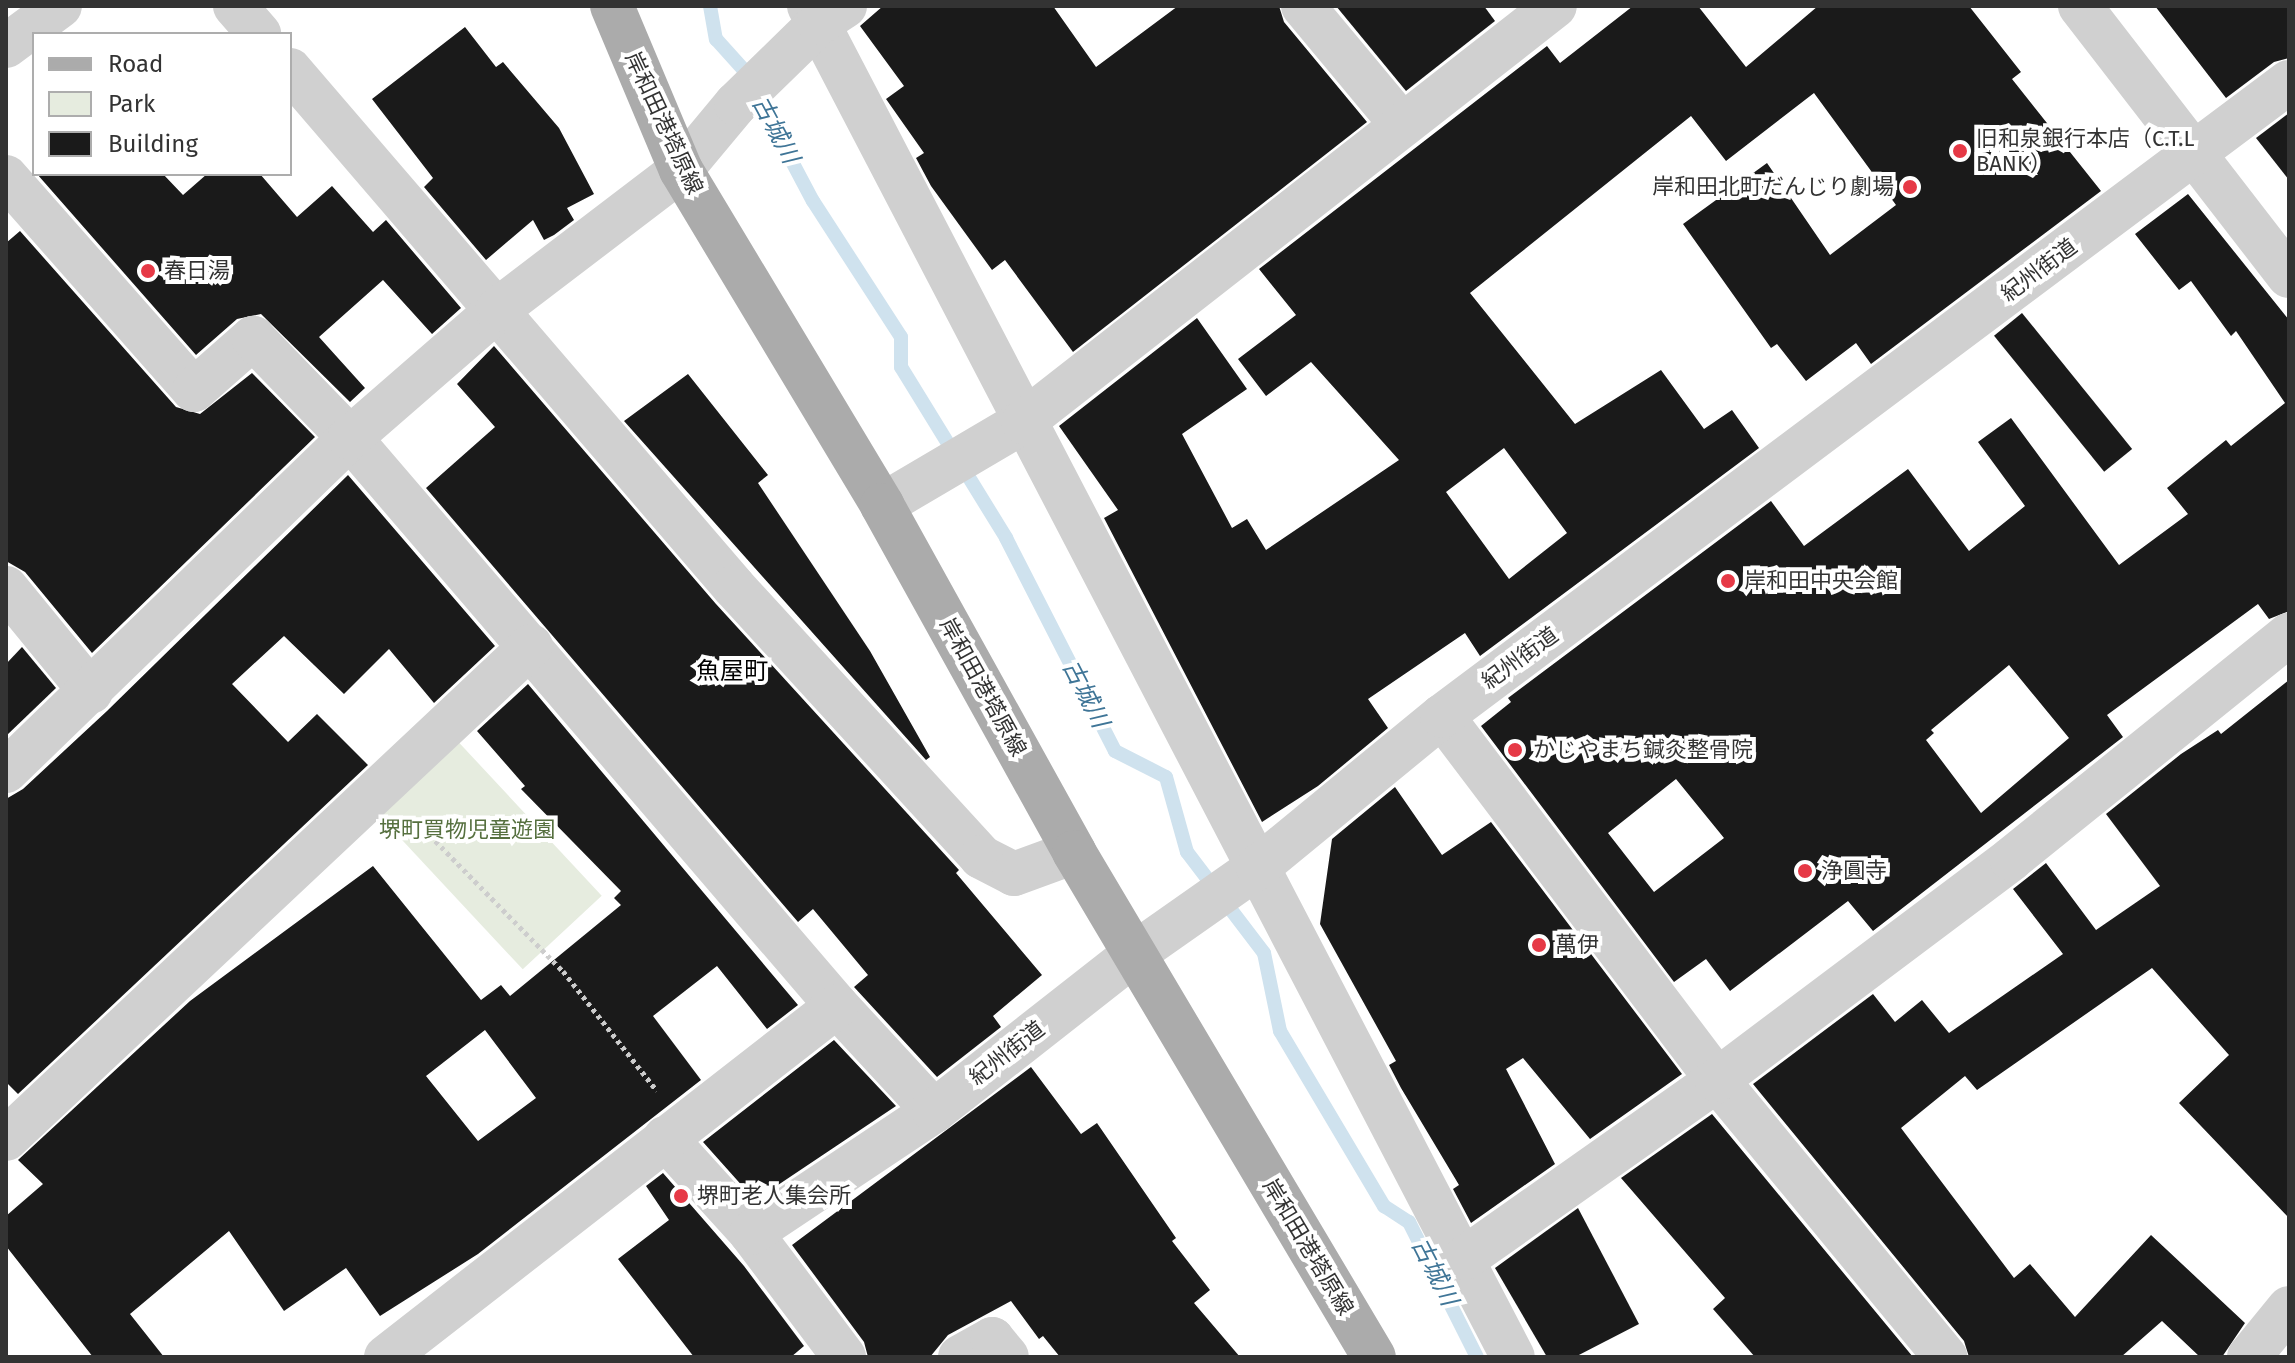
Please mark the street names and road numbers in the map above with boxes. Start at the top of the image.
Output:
street label: 岸和田港塔原線 [619,48,709,198]
street label: 紀州街道 [1996,233,2082,307]
street label: 岸和田港塔原線 [934,613,1032,761]
street label: 紀州街道 [1477,621,1563,695]
street label: 紀州街道 [964,1016,1050,1090]
street label: 岸和田港塔原線 [1257,1174,1359,1320]

